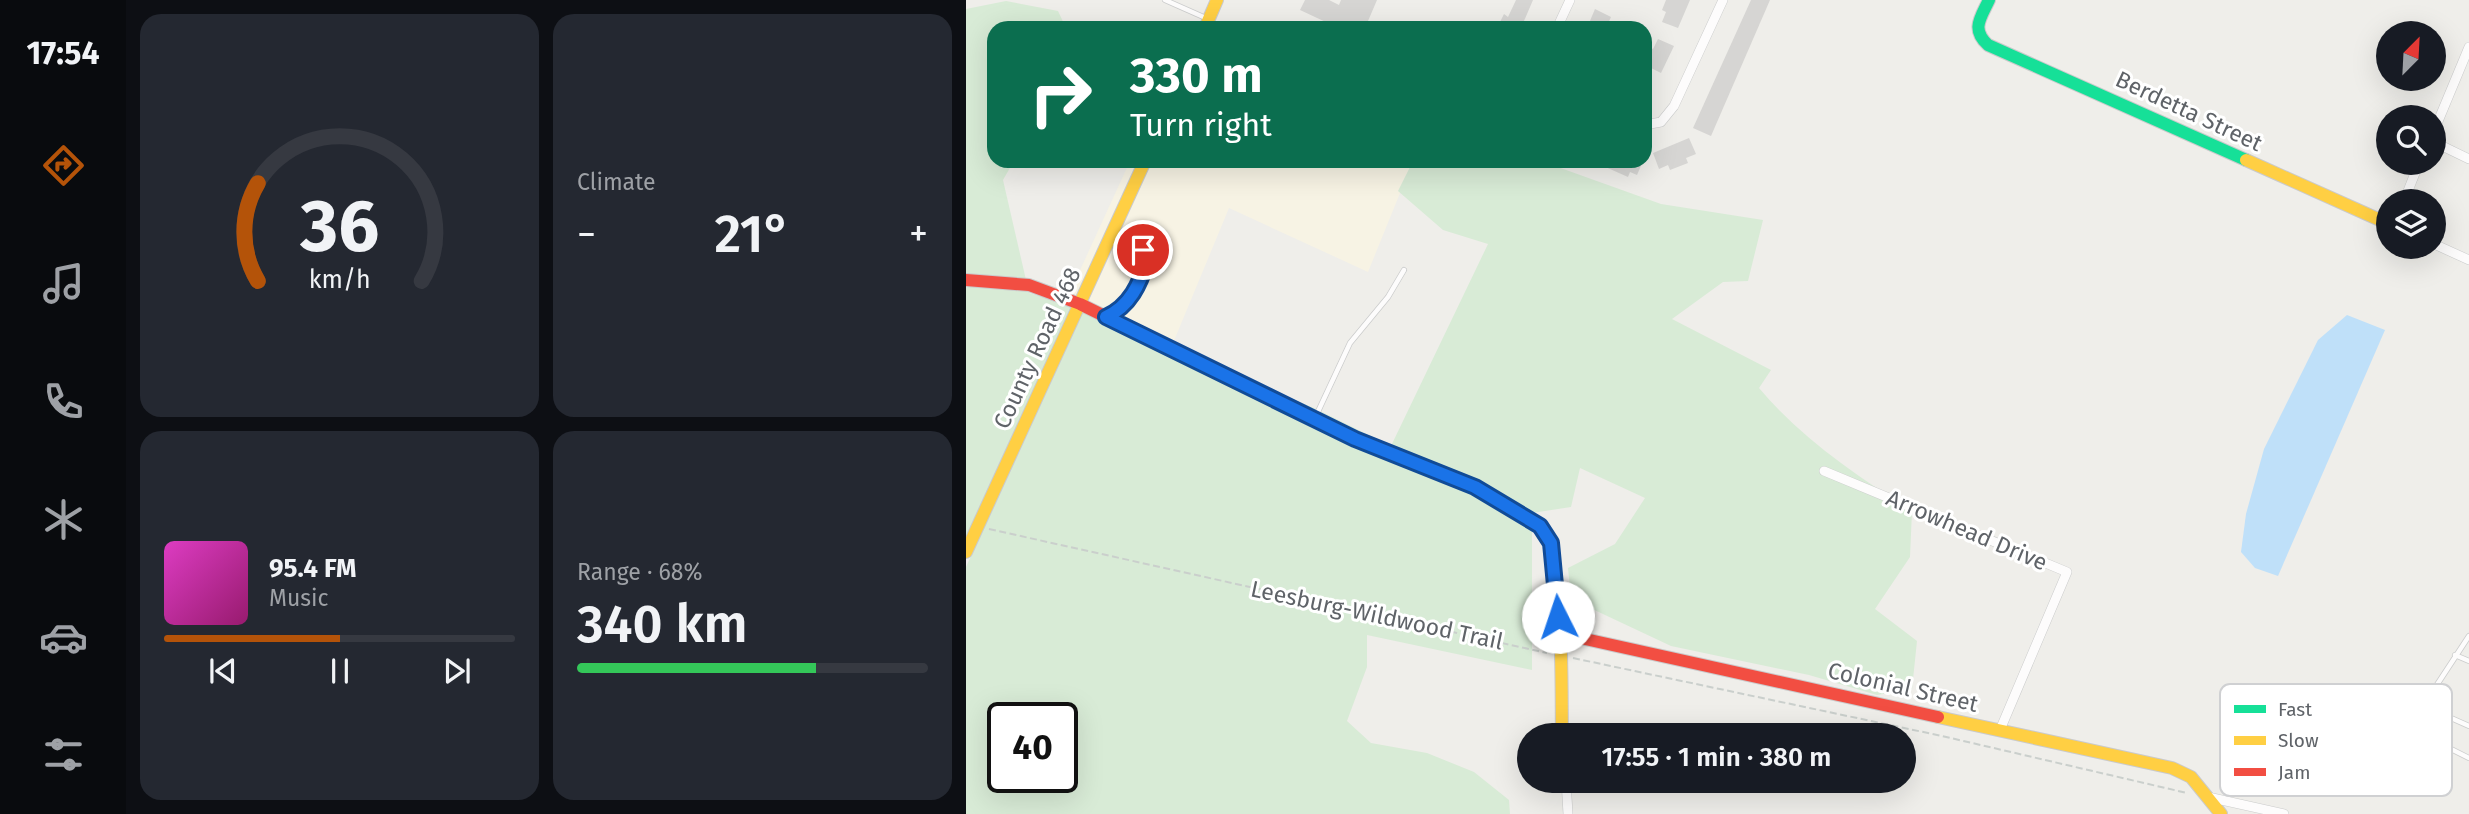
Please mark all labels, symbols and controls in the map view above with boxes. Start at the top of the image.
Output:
north arrow [2376,21,2446,91]
map controls [2376,21,2446,259]
text: 17:54 [27,34,100,72]
text: 330 m [1130,46,1263,105]
icon: right [1015,49,1106,140]
street label: Berdetta Street [2111,65,2267,157]
button: search [2376,105,2446,175]
text: Turn right [1130,106,1272,144]
icon: directions [39,141,88,190]
text: Climate [577,168,656,196]
text: 36 [299,184,379,271]
button: layers [2376,189,2446,259]
text: 21° [714,203,791,266]
text: − [577,211,596,257]
text: + [909,211,928,257]
pin [1113,220,1173,280]
icon: arrive [1124,231,1162,269]
icon: music [39,259,88,308]
street label: County Road 468 [987,263,1087,433]
text: km/h [309,265,370,295]
icon: phone [39,377,88,426]
street label: Arrowhead Drive [1882,483,2052,577]
icon: climate [39,495,88,544]
text: 95.4 FM [269,553,356,584]
text: Range · 68% [577,558,702,586]
street label: Leesburg-Wildwood Trail [1248,575,1506,655]
position arrow [1521,580,1595,654]
text: Music [269,584,329,612]
text: 340 km [577,593,748,656]
icon: car [39,613,88,662]
icon: previous [204,652,242,690]
icon: pause [321,652,359,690]
icon: next [438,652,476,690]
street label: Colonial Street [1825,656,1982,718]
legend [2220,684,2452,796]
text: Fast [2278,698,2312,721]
speed limit sign: 40 [987,702,1078,793]
text: Slow [2278,729,2319,752]
icon: filters [39,730,88,779]
text: 17:55 · 1 min · 380 m [1602,742,1831,773]
text: Jam [2278,761,2310,784]

